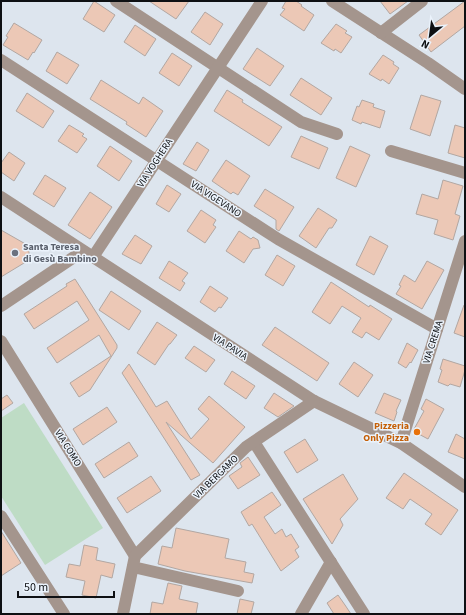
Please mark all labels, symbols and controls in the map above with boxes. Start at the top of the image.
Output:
north arrow [410,16,450,56]
text: N [419,36,432,53]
street label: VIA VOGHERA [134,135,176,190]
street label: VIA VIGEVANO [188,177,244,221]
place label: Santa Teresa di Gesù Bambino [23,240,97,266]
marker: Santa Teresa di Gesù Bambino [10,248,20,258]
street label: VIA CREMA [419,318,447,365]
street label: VIA PAVIA [210,331,251,364]
place label: Pizzeria Only Pizza [363,419,409,445]
street label: VIA COMO [51,427,85,469]
marker: Pizzeria Only Pizza [412,427,422,437]
street label: VIA BERGAMO [190,452,242,502]
scale bar [18,573,114,599]
text: 50 m [24,579,48,596]

